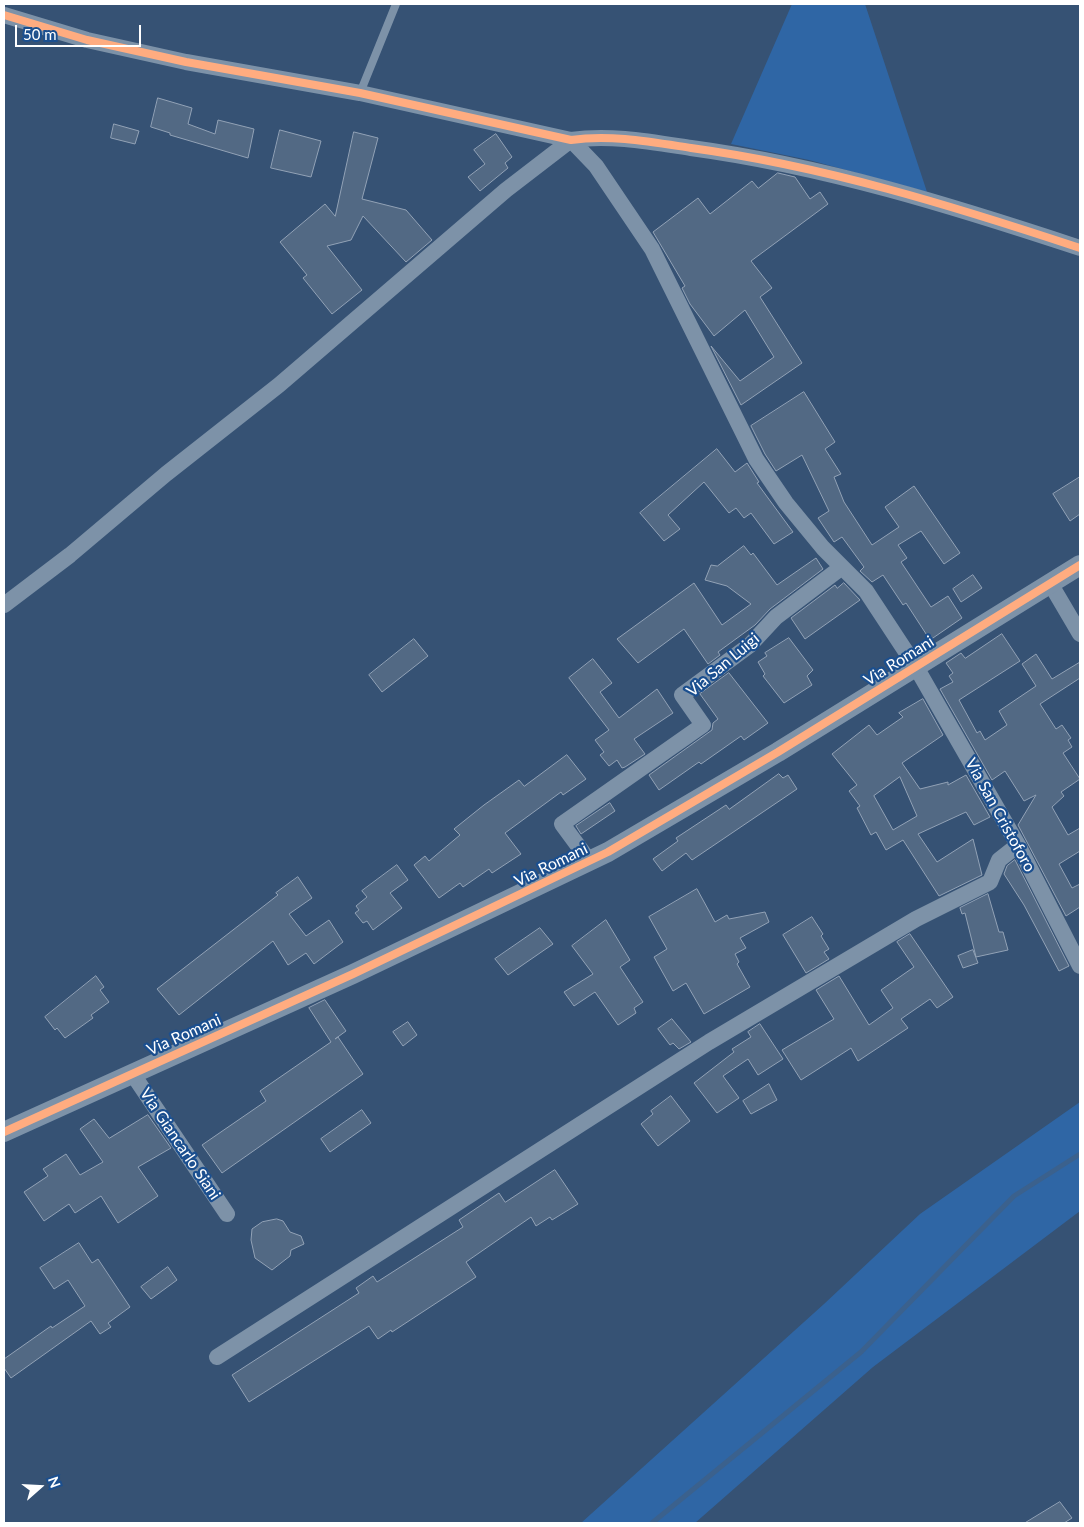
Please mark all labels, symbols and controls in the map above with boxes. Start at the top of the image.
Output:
scale bar [18,15,144,47]
text: 50 m [23,25,57,43]
street label: Via San Luigi [683,629,763,701]
street label: Via Romani [860,632,938,690]
street label: Via San Cristoforo [961,755,1039,875]
street label: Via Romani [511,839,591,891]
street label: Via Romani [144,1010,224,1060]
street label: Via Giancarlo Siani [136,1084,224,1204]
north arrow [15,1462,65,1512]
text: N [45,1474,64,1490]

